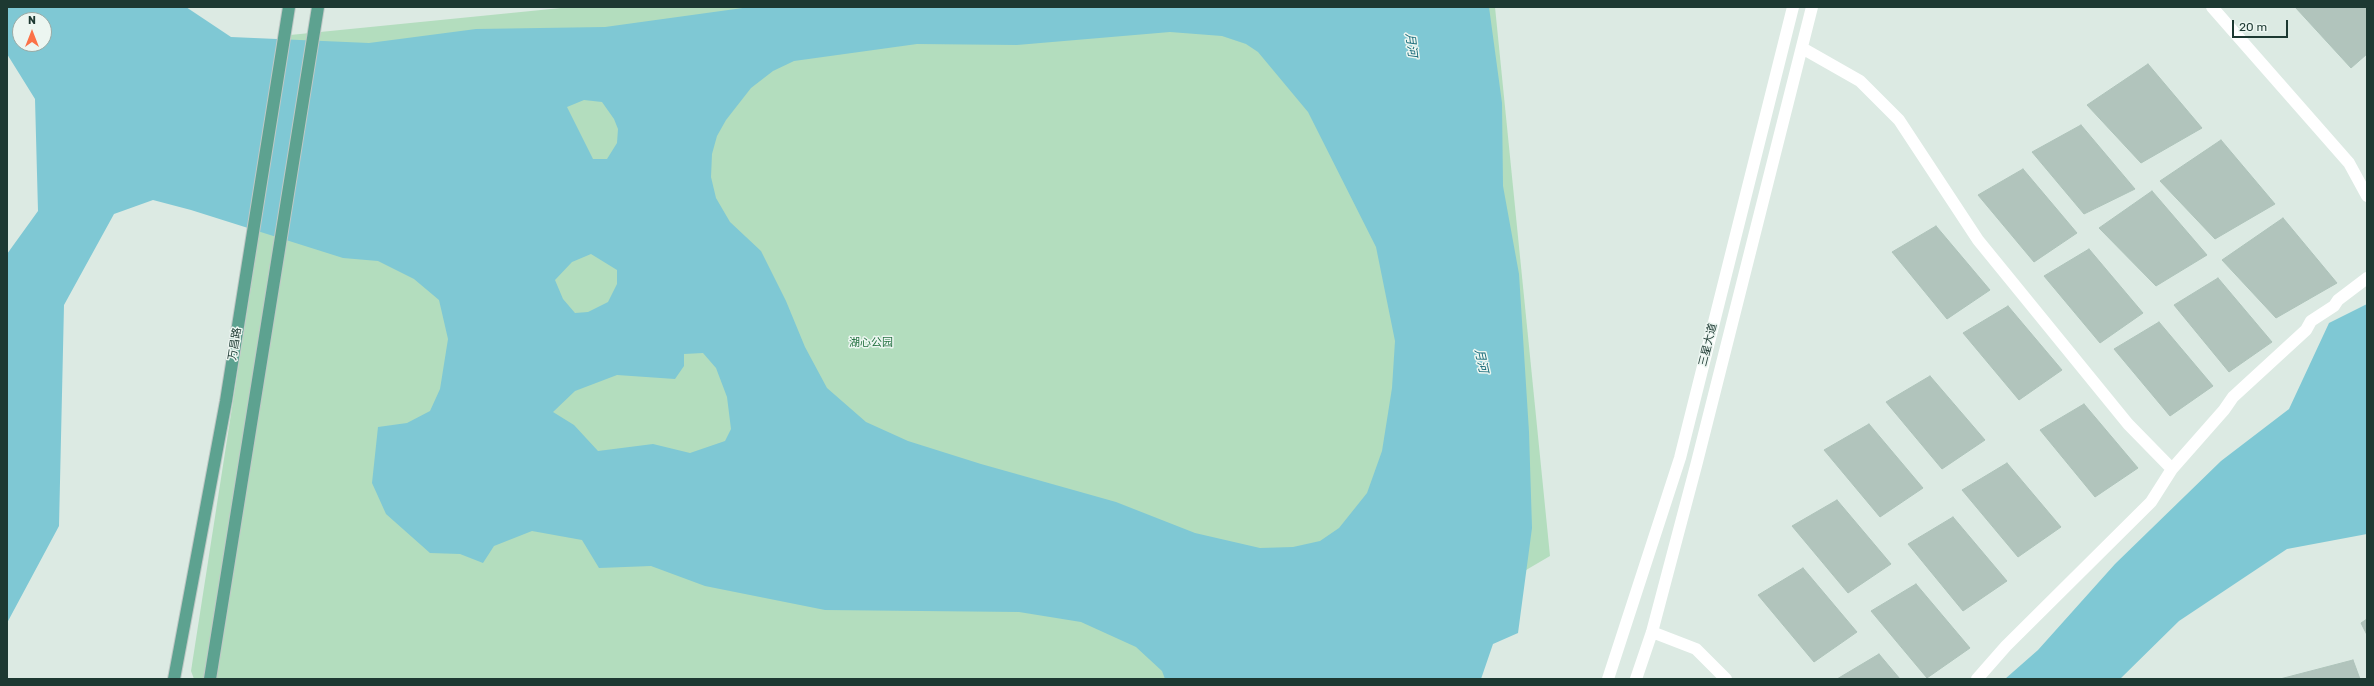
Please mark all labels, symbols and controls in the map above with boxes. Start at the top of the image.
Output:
north arrow [12,12,52,52]
scale bar [2234,12,2290,38]
text: N [28,14,36,27]
text: 20 m [2239,20,2267,34]
water label: 月河 [1402,32,1420,58]
street label: 三星大道 [1696,322,1720,368]
street label: 万昌路 [226,327,244,361]
park label: 湖心公园 [849,336,893,350]
water label: 月河 [1471,348,1491,374]

